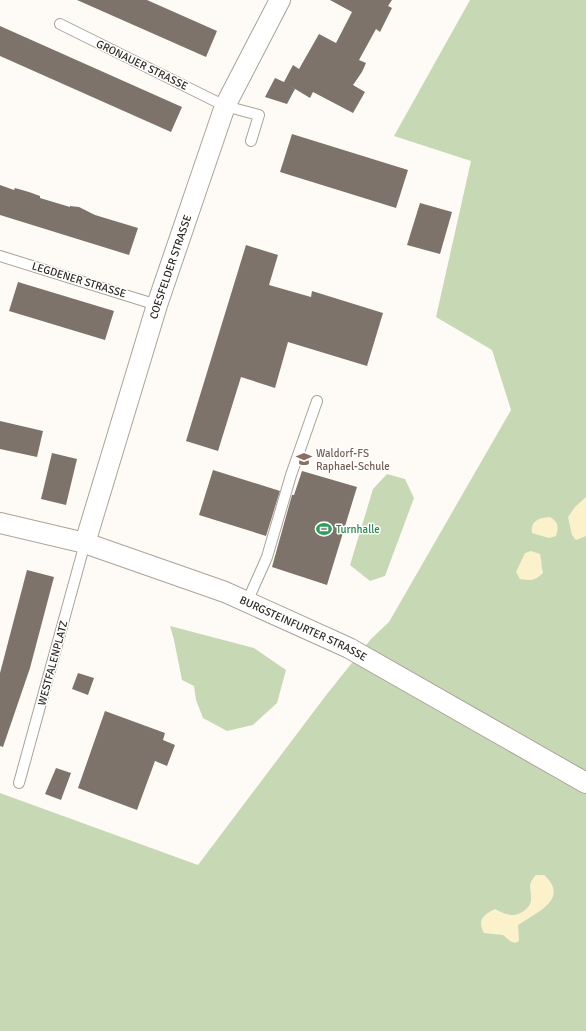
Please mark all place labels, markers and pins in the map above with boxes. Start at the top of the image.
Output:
place label: Waldorf-FS Raphael-Schule [316,447,390,473]
school or university icon: Waldorf-FS Raphael-Schule [295,450,313,468]
sports icon: Turnhalle [315,520,333,538]
place label: Turnhalle [336,523,380,536]

